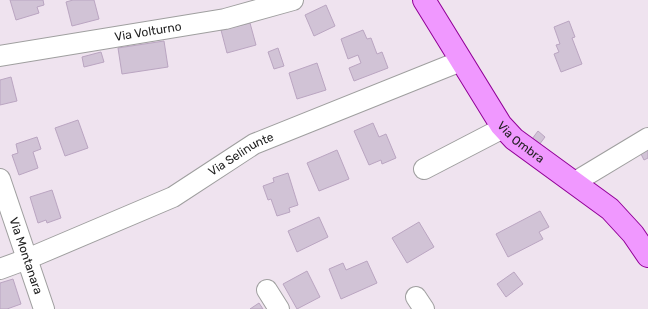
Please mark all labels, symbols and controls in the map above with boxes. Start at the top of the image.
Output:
street label: Via Volturno [113,19,183,44]
street label: Via Ombra [494,118,547,166]
street label: Via Selinunte [206,130,276,179]
street label: Via Montanara [6,215,45,296]

